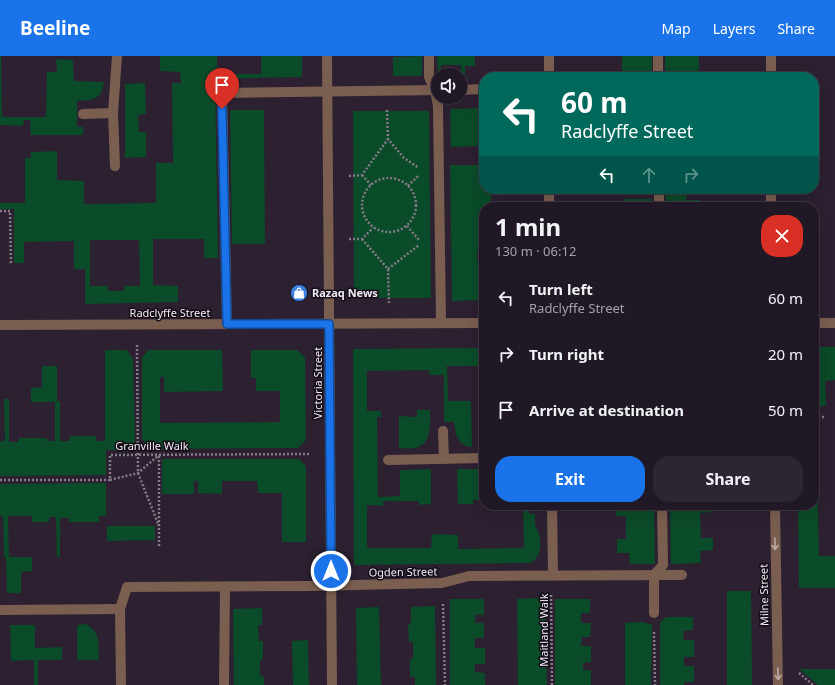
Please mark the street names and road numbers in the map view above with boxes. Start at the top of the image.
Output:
street label: Radclyffe Street [130,305,210,320]
street label: Victoria Street [310,347,325,419]
street label: Granville Walk [115,438,189,453]
street label: Ogden Street [369,563,437,580]
street label: Milne Street [755,564,772,626]
street label: Maitland Walk [536,593,551,667]

